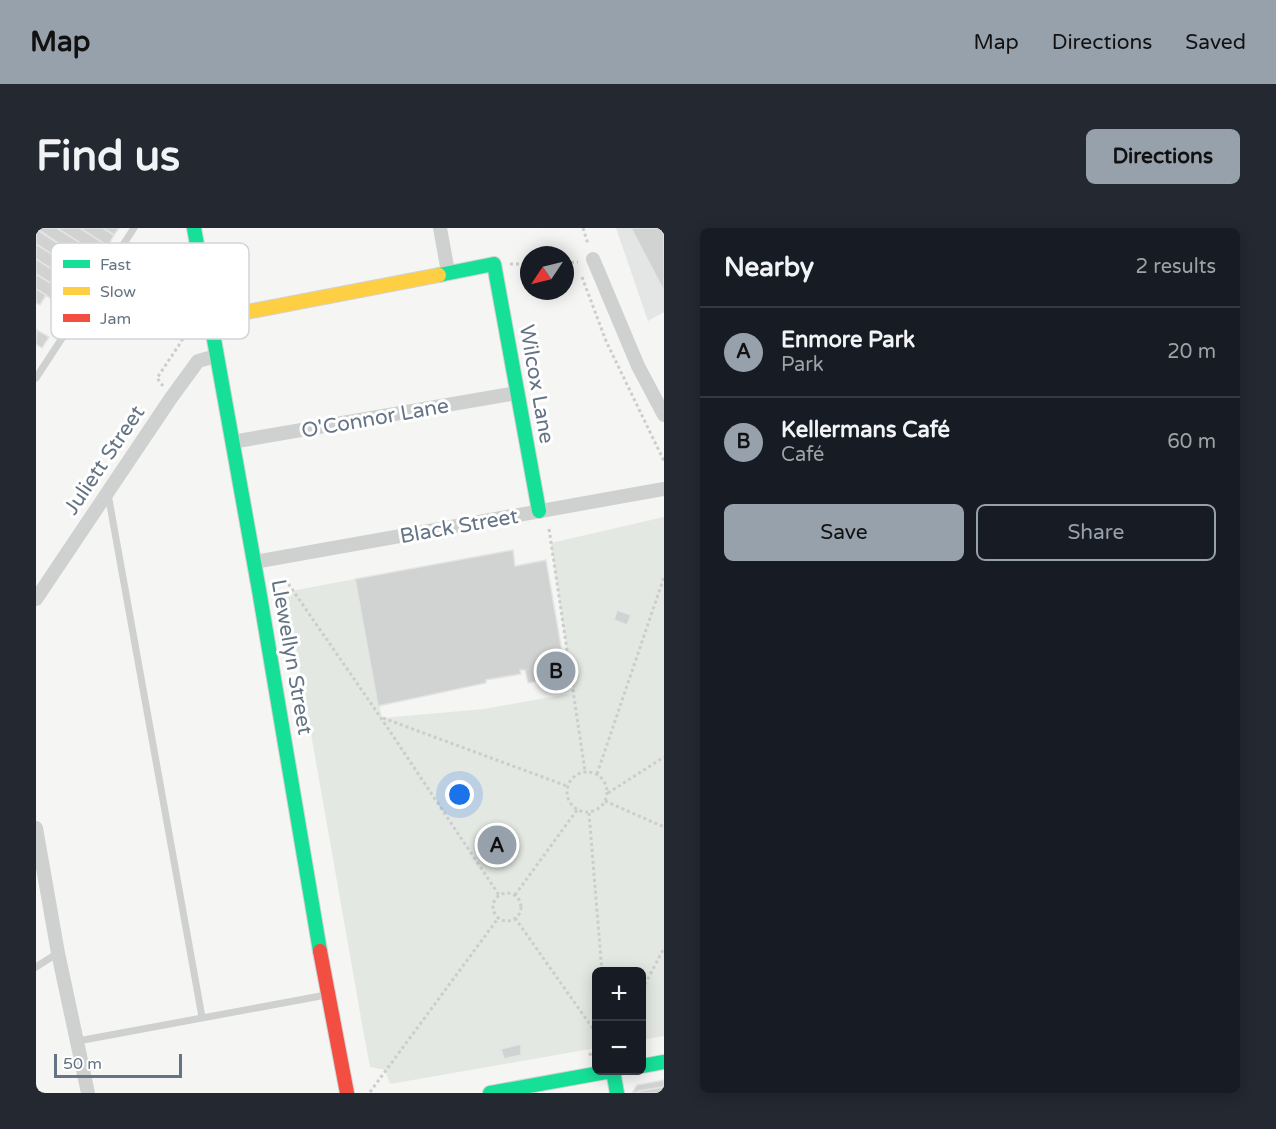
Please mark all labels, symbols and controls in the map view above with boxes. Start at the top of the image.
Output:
text: Map [30,25,90,59]
text: Map [973,30,1019,55]
text: Directions [1052,30,1152,55]
text: Saved [1185,30,1246,55]
button: Directions [1086,129,1240,184]
text: Find us [36,131,180,182]
legend [51,243,249,339]
north arrow [520,246,574,300]
text: Nearby [724,252,814,283]
text: Fast [100,255,131,275]
text: 2 results [1136,255,1216,279]
text: Slow [100,282,136,302]
text: Jam [100,309,131,329]
street label: Wilcox Lane [514,323,559,446]
text: Enmore Park [781,327,915,353]
text: A [736,340,751,364]
text: 20 m [1167,340,1216,364]
text: Park [781,353,824,377]
street label: O'Connor Lane [299,393,451,444]
street label: Juliett Street [59,401,150,520]
text: Kellermans Café [781,417,950,443]
text: B [737,430,750,454]
text: 60 m [1167,430,1216,454]
text: Café [781,443,824,467]
street label: Black Street [398,504,520,549]
button: Save [724,504,964,561]
button: Share [976,504,1216,561]
street label: Llewellyn Street [266,577,317,737]
pin: B [536,648,576,694]
your location [445,780,474,809]
pin: A [478,822,516,868]
map controls [592,967,646,1075]
button: + [592,967,646,1021]
button: − [592,1021,646,1075]
scale bar [54,1051,182,1078]
text: 50 m [63,1054,102,1074]

